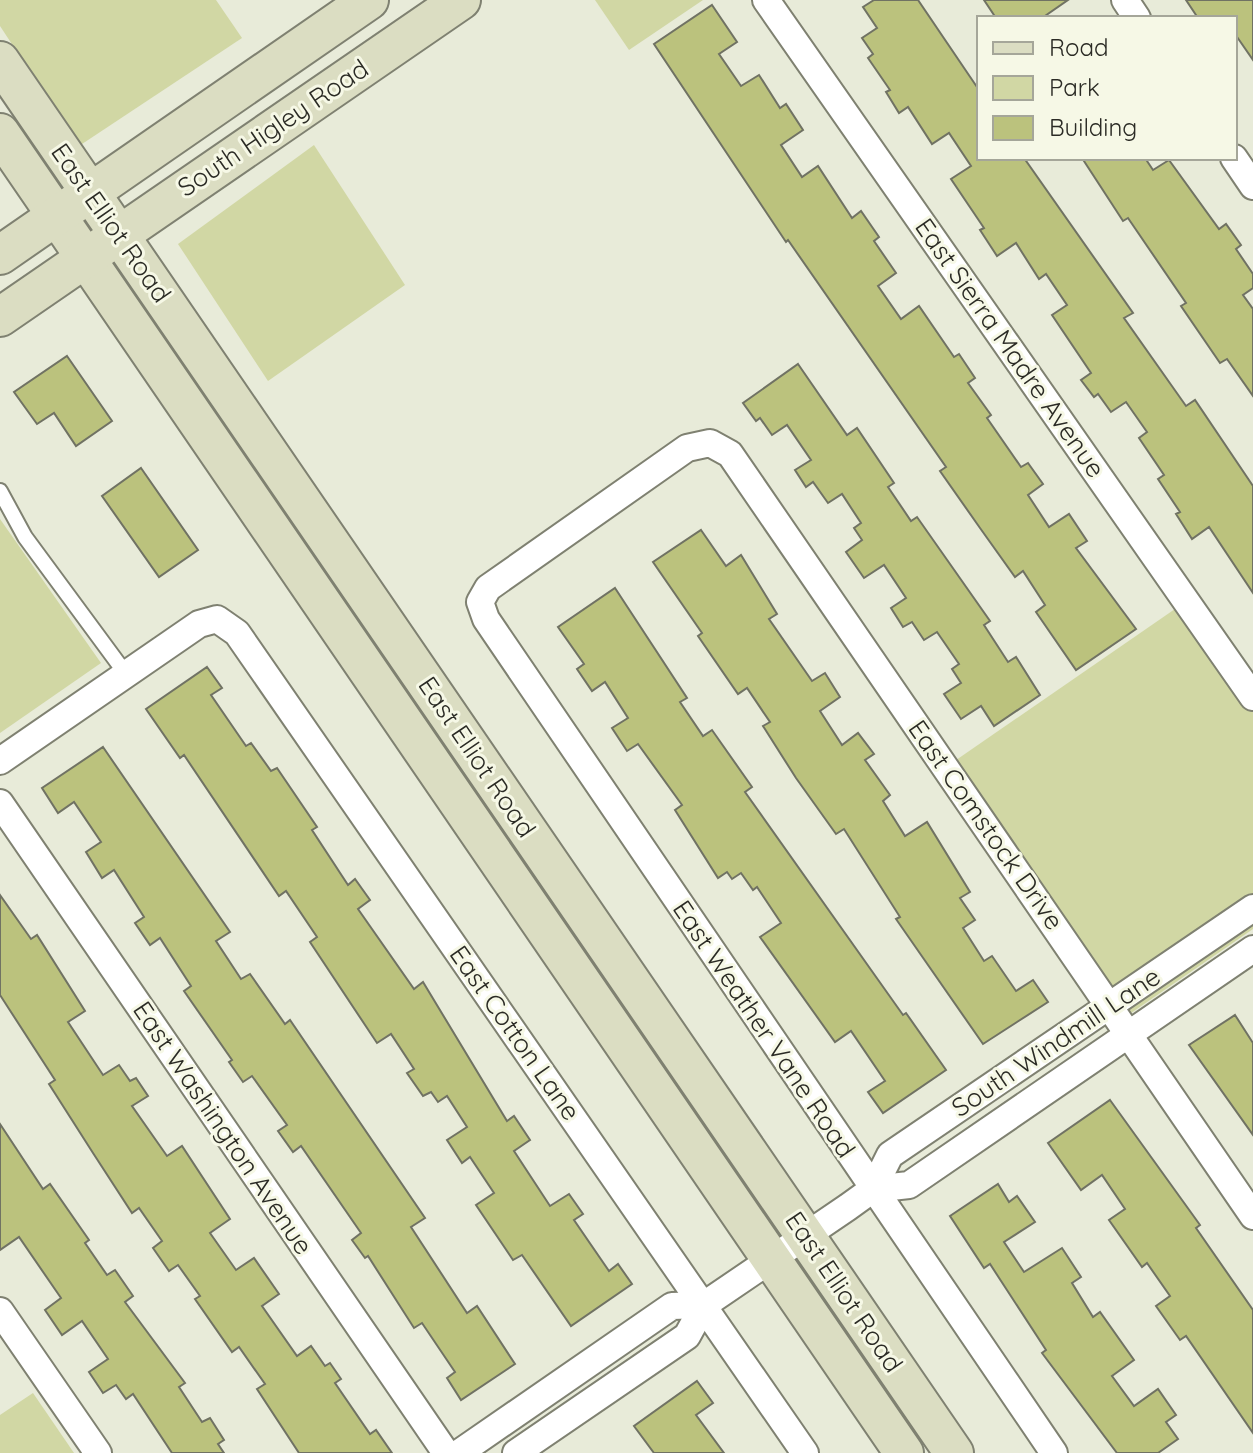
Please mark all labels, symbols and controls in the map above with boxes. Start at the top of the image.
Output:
legend [977,16,1237,160]
text: Road [1049,32,1109,62]
street label: South Higley Road [171,52,374,204]
text: Park [1049,72,1100,102]
text: Building [1049,112,1137,142]
street label: East Elliot Road [44,137,179,309]
street label: East Sierra Madre Avenue [908,212,1113,484]
street label: East Elliot Road [411,670,543,843]
street label: East Comstock Drive [902,713,1071,936]
street label: East Weather Vane Road [666,894,863,1164]
street label: East Cotton Lane [443,939,588,1127]
street label: South Windmill Lane [945,959,1166,1124]
street label: East Washington Avenue [126,995,321,1261]
street label: East Elliot Road [778,1205,910,1378]

